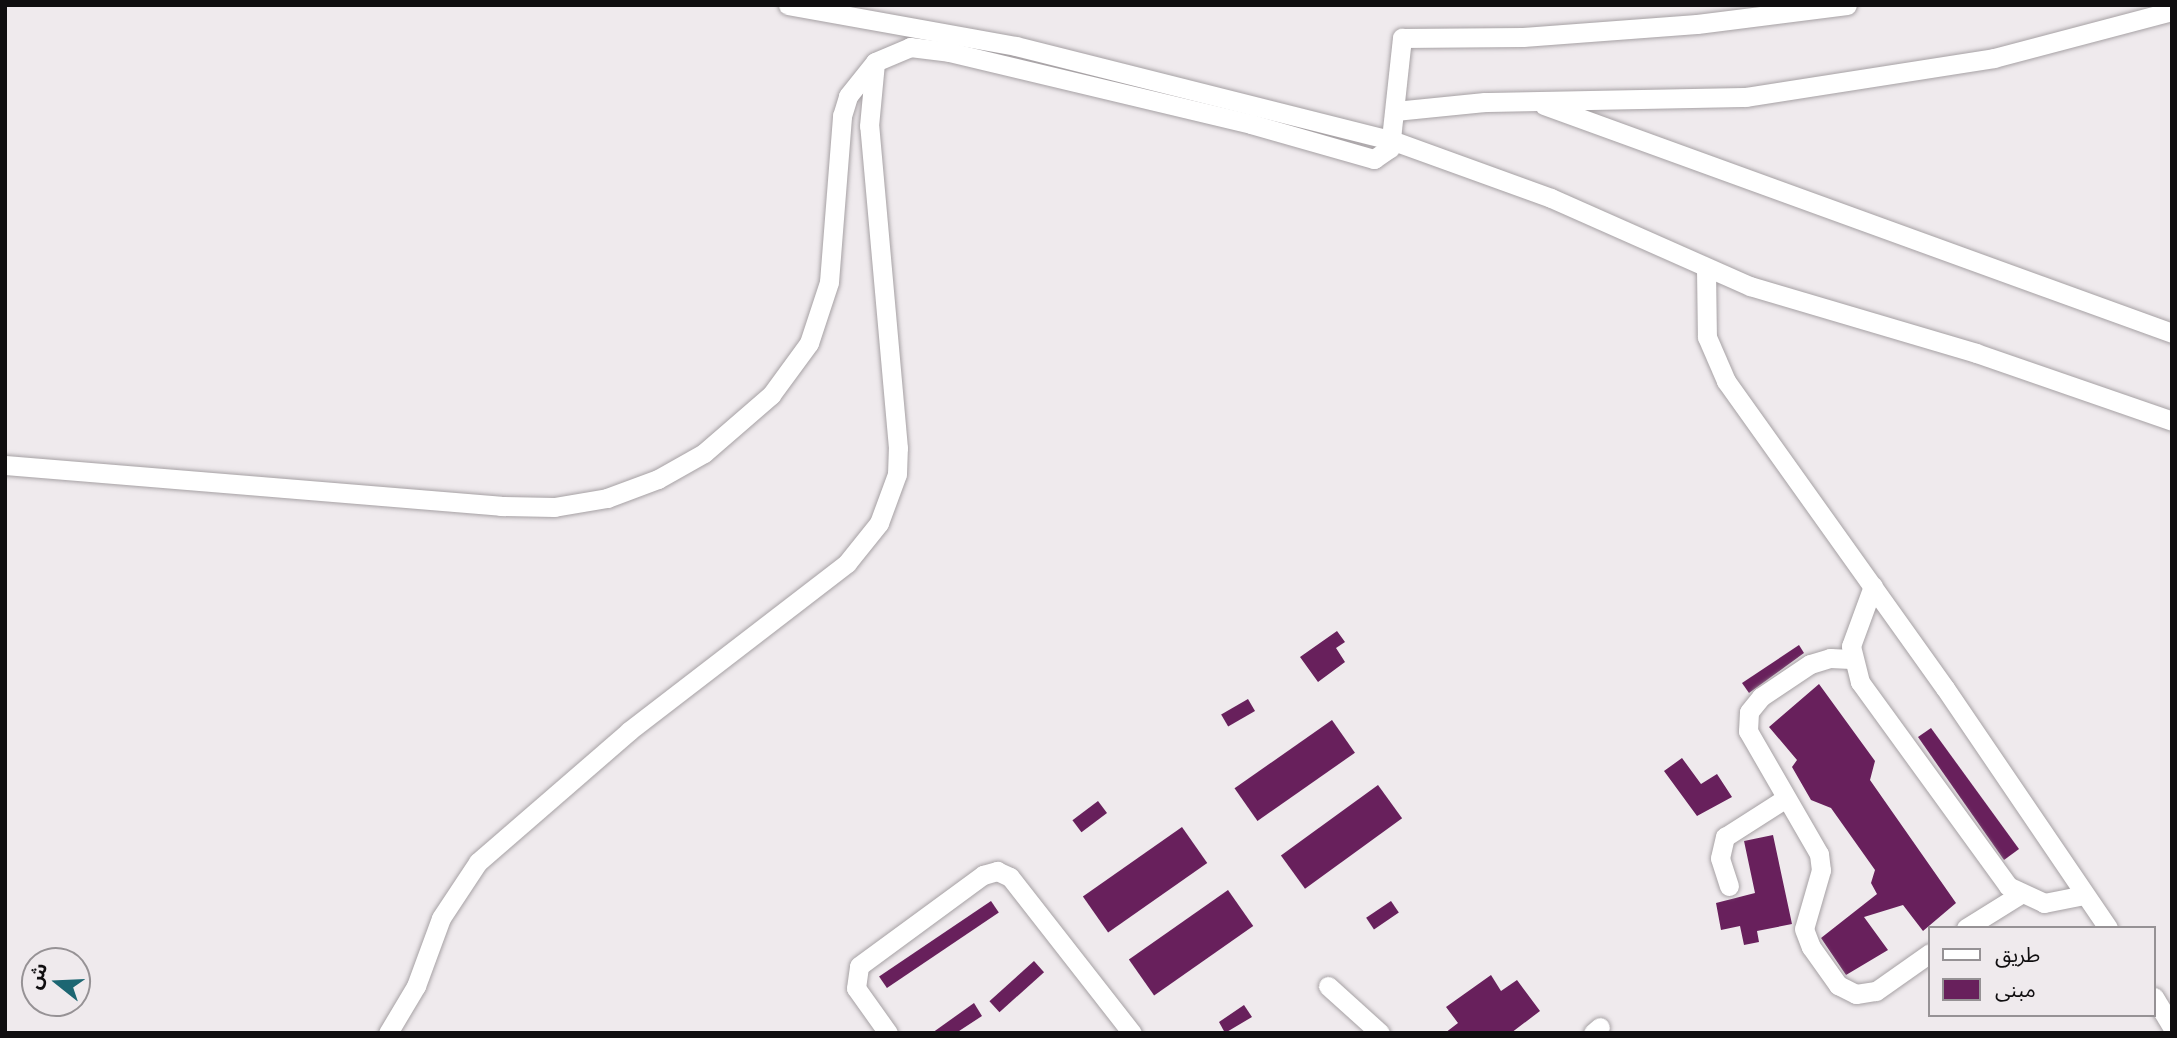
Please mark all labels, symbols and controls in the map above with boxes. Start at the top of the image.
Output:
legend [1928,926,2156,1017]
text: طريق [1995,943,2040,967]
north arrow [21,947,91,1017]
text: ش [22,960,52,992]
text: مبنى [1995,978,2036,1002]

